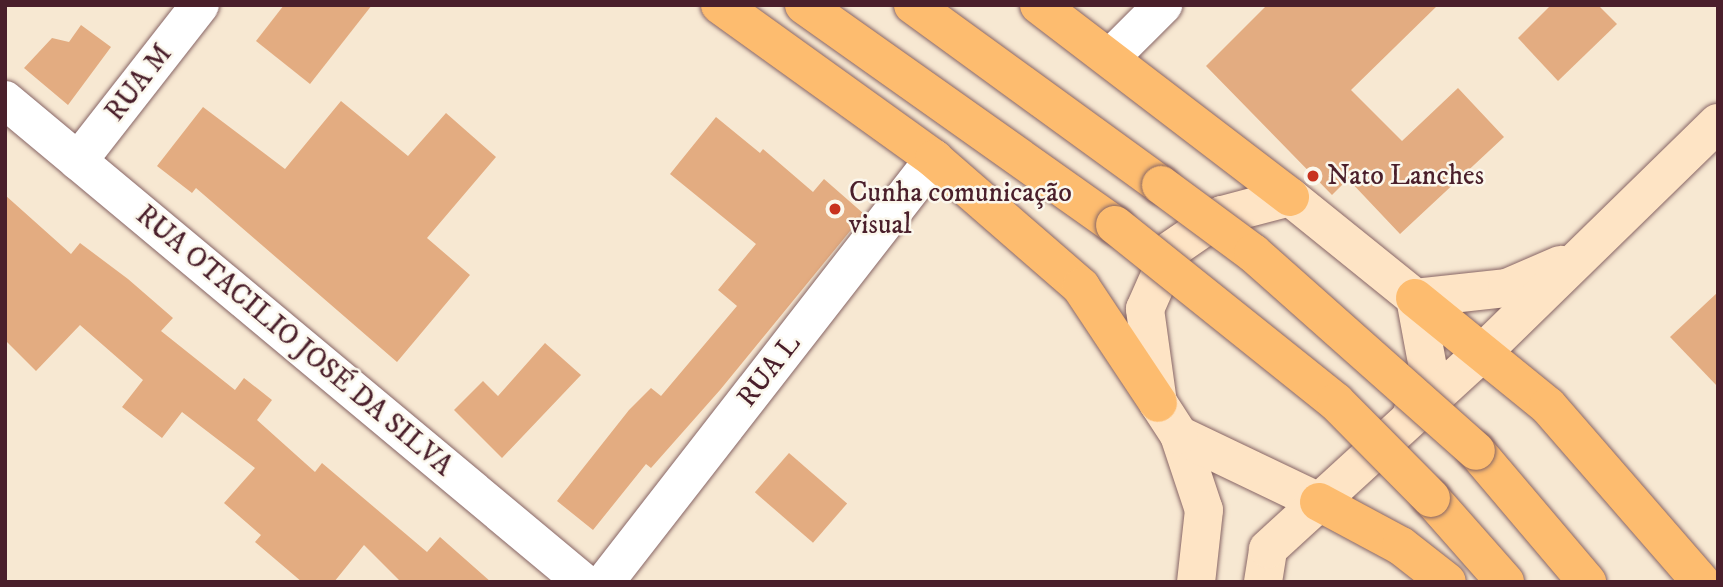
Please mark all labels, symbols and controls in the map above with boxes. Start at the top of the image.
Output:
street label: RUA M [99,38,179,128]
place label: Nato Lanches [1327,159,1484,193]
marker: Nato Lanches [1305,168,1321,184]
place label: Cunha comunicação visual [849,176,1072,242]
street label: RUA OTACILIO JOSÉ DA SILVA [129,199,459,483]
marker: Cunha comunicação visual [827,201,843,217]
street label: RUA L [730,328,808,414]

